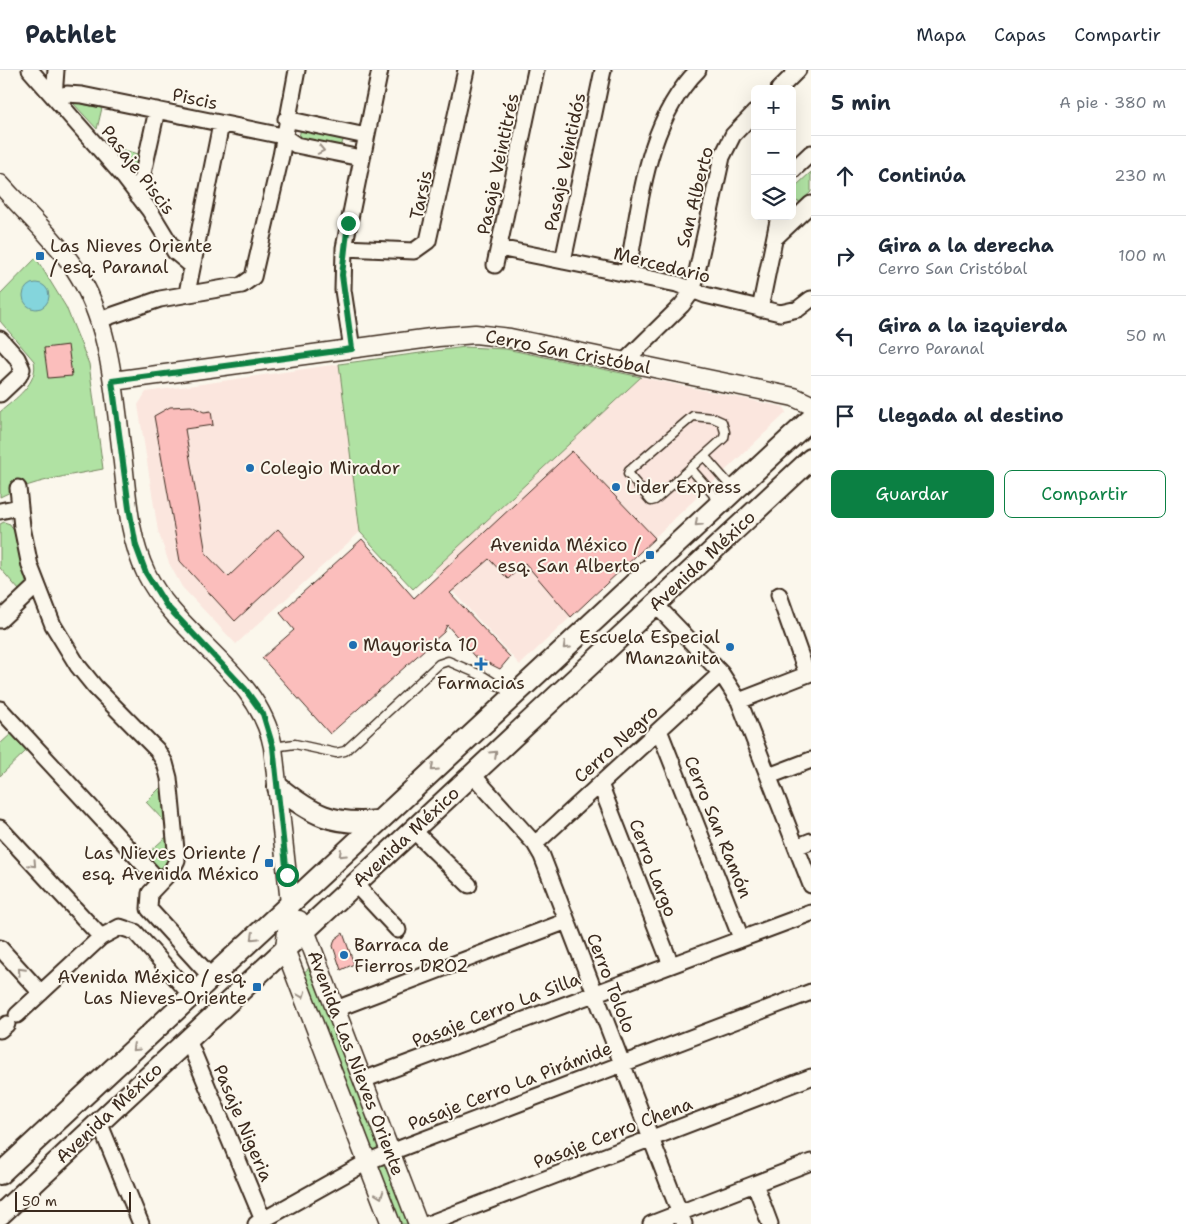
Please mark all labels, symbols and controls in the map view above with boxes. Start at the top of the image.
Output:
text: Pathlet [25,19,116,51]
text: Mapa [916,23,966,47]
text: Capas [994,23,1046,47]
text: Compartir [1074,23,1161,47]
street label: Piscis [170,82,220,116]
map controls [751,85,796,220]
button: + [751,85,796,130]
text: 5 min [831,89,891,117]
street label: Pasaje Veintitrés [471,91,525,237]
street label: Pasaje Veintidós [539,91,591,233]
text: A pie · 380 m [1059,92,1166,113]
street label: Pasaje Piscis [95,120,181,220]
button: − [751,130,796,175]
street label: San Alberto [671,144,719,250]
one-way arrow [316,145,325,155]
icon: ahead [831,162,859,190]
text: Continúa [878,163,966,188]
text: 230 m [1114,165,1166,186]
street label: Tarsis [404,168,438,222]
button: layers [751,175,796,220]
route end [337,212,360,235]
text: Gira a la derecha [878,233,1054,258]
place label: Las Nieves Oriente / esq. Paranal [50,234,213,279]
street label: Mercedario [611,241,713,289]
icon: right [831,242,859,270]
text: 100 m [1118,245,1166,266]
marker: Las Nieves Oriente / esq. Paranal [34,250,46,262]
text: Cerro San Cristóbal [878,258,1027,279]
text: Gira a la izquierda [878,313,1067,338]
icon: left [831,322,859,350]
street label: Cerro San Cristóbal [483,324,653,380]
text: 50 m [1126,325,1166,346]
text: Cerro Paranal [878,338,984,359]
icon: arrive [831,402,859,430]
text: Llegada al destino [878,403,1064,428]
place label: Colegio Mirador [260,456,400,480]
marker: Colegio Mirador [244,462,256,474]
button: Guardar [831,470,994,518]
button: Compartir [1004,470,1166,518]
place label: Lider Express [626,475,742,499]
marker: Lider Express [610,481,622,493]
street label: Avenida México [643,505,761,617]
one-way arrow [694,517,703,526]
place label: Avenida México / esq. San Alberto [490,533,642,578]
marker: Avenida México / esq. San Alberto [644,549,656,561]
place label: Escuela Especial Manzanita [579,625,721,670]
place label: Mayorista 10 [363,633,478,657]
marker: Mayorista 10 [347,639,359,651]
one-way arrow [563,640,572,649]
marker: Escuela Especial Manzanita [724,641,736,653]
marker: Farmacias [475,658,487,670]
place label: Farmacias [437,671,525,695]
street label: Cerro Negro [569,700,663,788]
one-way arrow [489,751,498,760]
street label: Cerro San Ramón [678,752,758,902]
one-way arrow [431,762,440,771]
street label: Avenida México [347,781,465,893]
street label: Cerro Largo [623,816,683,920]
place label: Las Nieves Oriente / esq. Avenida México [82,841,261,886]
one-way arrow [339,849,348,858]
marker: Las Nieves Oriente / esq. Avenida México [263,857,275,869]
one-way arrow [27,858,36,867]
route start [276,864,299,887]
street label: Cerro Tololo [581,930,641,1036]
one-way arrow [251,931,260,940]
place label: Barraca de Fierros DRO2 [354,933,469,978]
street label: Avenida Las Nieves Oriente [302,947,410,1179]
marker: Barraca de Fierros DRO2 [338,949,350,961]
place label: Avenida México / esq. Las Nieves-Oriente [57,965,247,1010]
one-way arrow [17,967,26,976]
street label: Pasaje Cerro La Silla [408,967,584,1053]
marker: Avenida México / esq. Las Nieves-Oriente [251,981,263,993]
one-way arrow [296,990,307,999]
street label: Pasaje Cerro La Pirámide [404,1036,616,1136]
one-way arrow [132,1042,141,1051]
street label: Avenida México [50,1057,168,1169]
street label: Pasaje Nigeria [208,1061,278,1185]
street label: Pasaje Cerro Chena [530,1092,696,1174]
scale bar [15,1189,131,1212]
one-way arrow [374,1191,384,1199]
text: 50 m [22,1192,57,1210]

